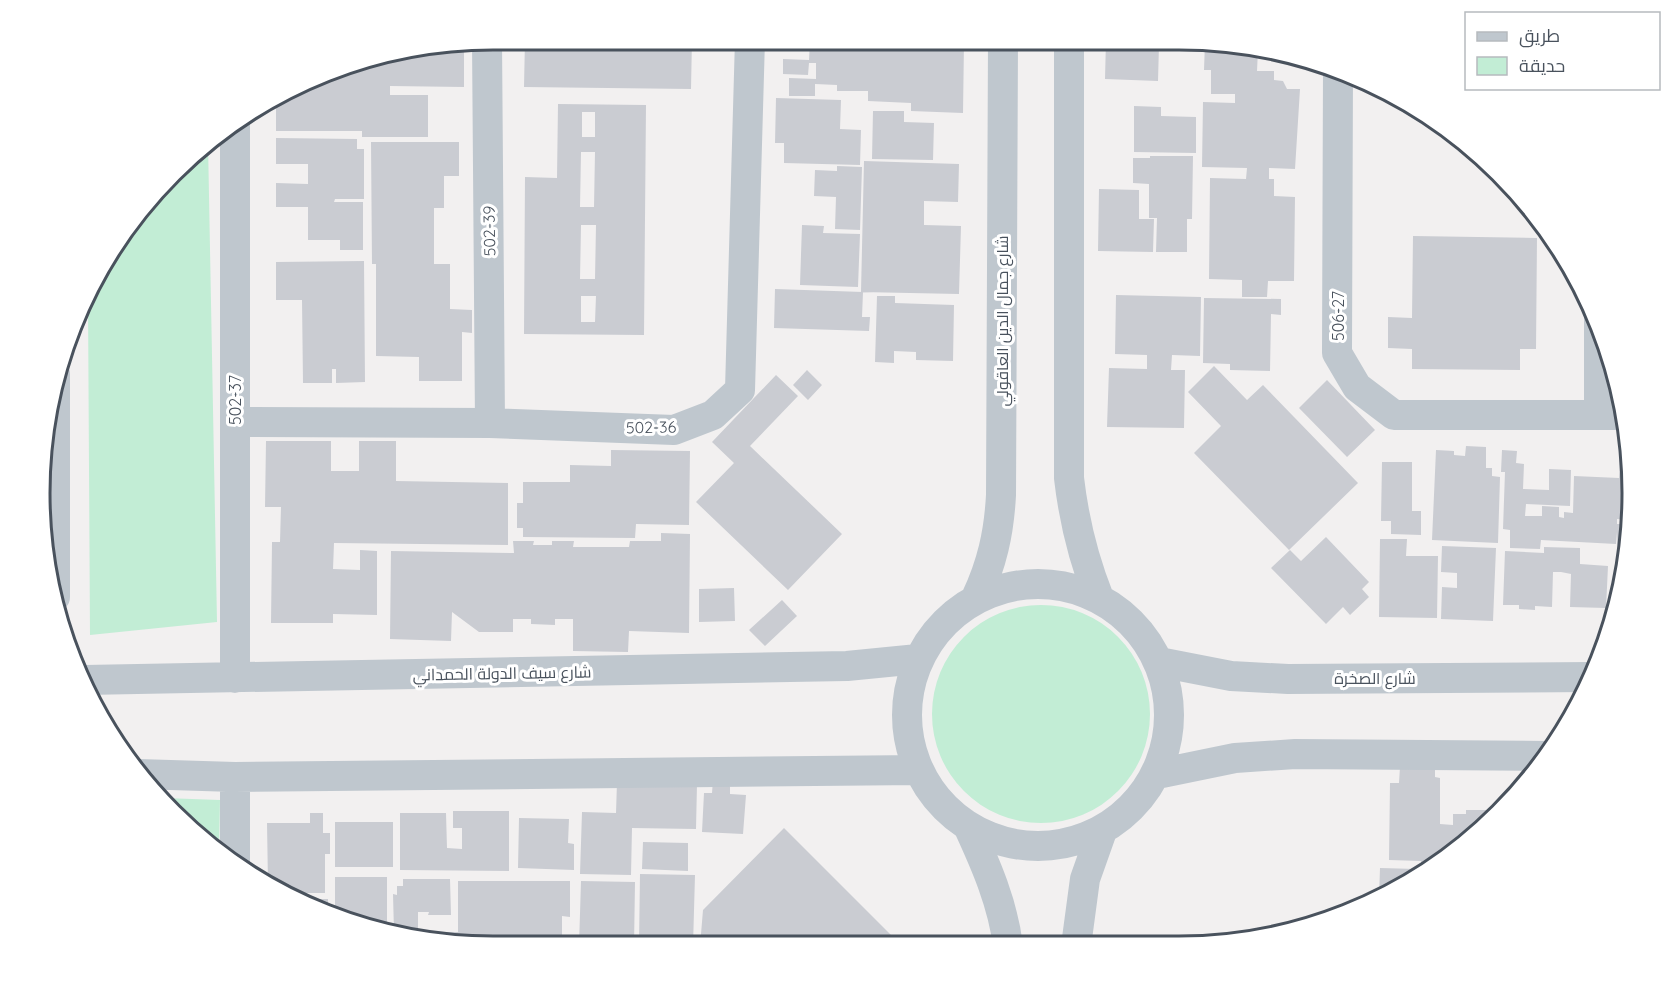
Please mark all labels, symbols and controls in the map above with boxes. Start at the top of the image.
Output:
legend [1465,12,1660,90]
text: طريق [1519,24,1560,48]
text: حديقة [1519,54,1565,77]
street label: 502-39 [479,205,499,256]
street label: شارع جمال الدين العاقولي [992,236,1016,406]
street label: 506-27 [1328,291,1348,341]
street label: 502-37 [225,375,245,425]
street label: 502-36 [626,417,677,437]
street label: شارع سيف الدولة الحمداني [412,661,592,689]
street label: شارع الصخرة [1334,668,1416,690]

